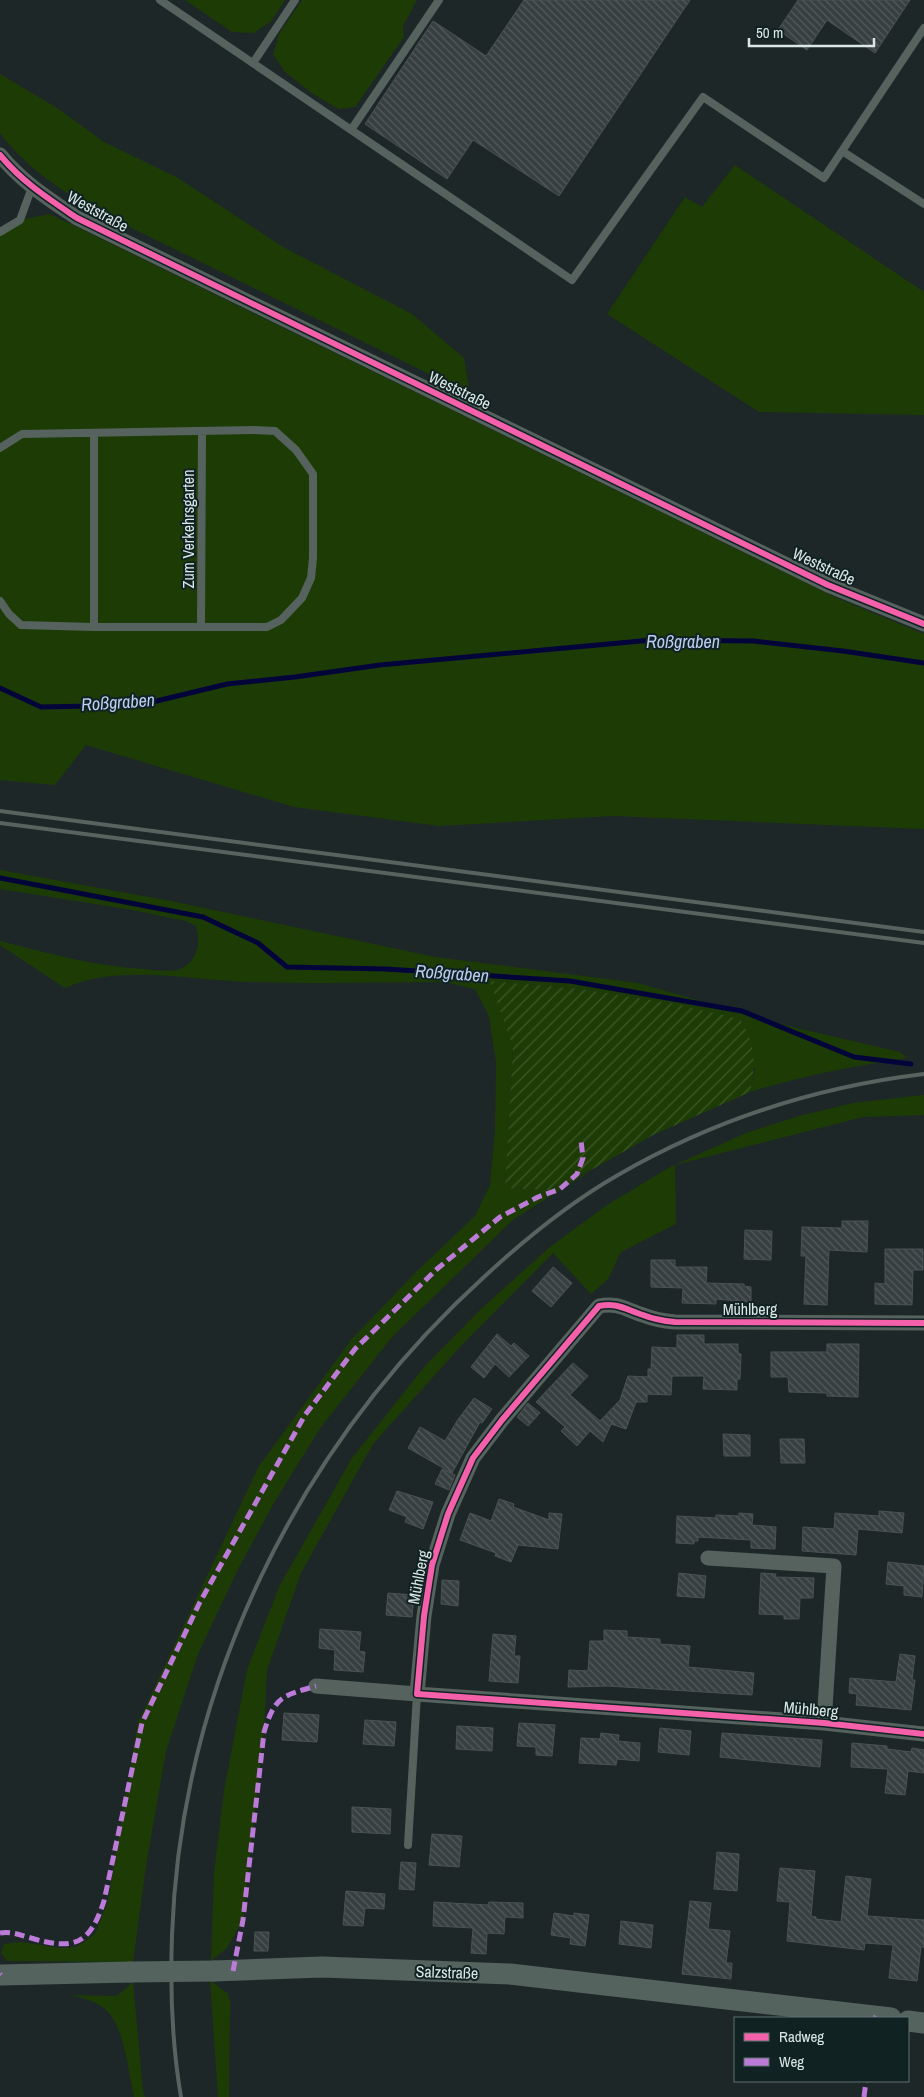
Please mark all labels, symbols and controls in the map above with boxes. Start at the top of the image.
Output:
scale bar [749,15,874,47]
text: 50 m [756,22,783,43]
street label: Weststraße [63,185,133,237]
street label: Weststraße [425,365,495,415]
street label: Zum Verkehrsgarten [177,470,199,588]
street label: Weststraße [789,542,859,590]
water label: Roßgraben [646,629,720,654]
water label: Roßgraben [80,687,156,717]
water label: Roßgraben [414,958,490,988]
street label: Mühlberg [723,1298,778,1320]
street label: Mühlberg [402,1547,434,1606]
street label: Mühlberg [783,1696,840,1722]
street label: Salzstraße [415,1960,479,1984]
legend [734,2017,909,2082]
text: Radweg [779,2026,824,2047]
text: Weg [779,2051,804,2072]

